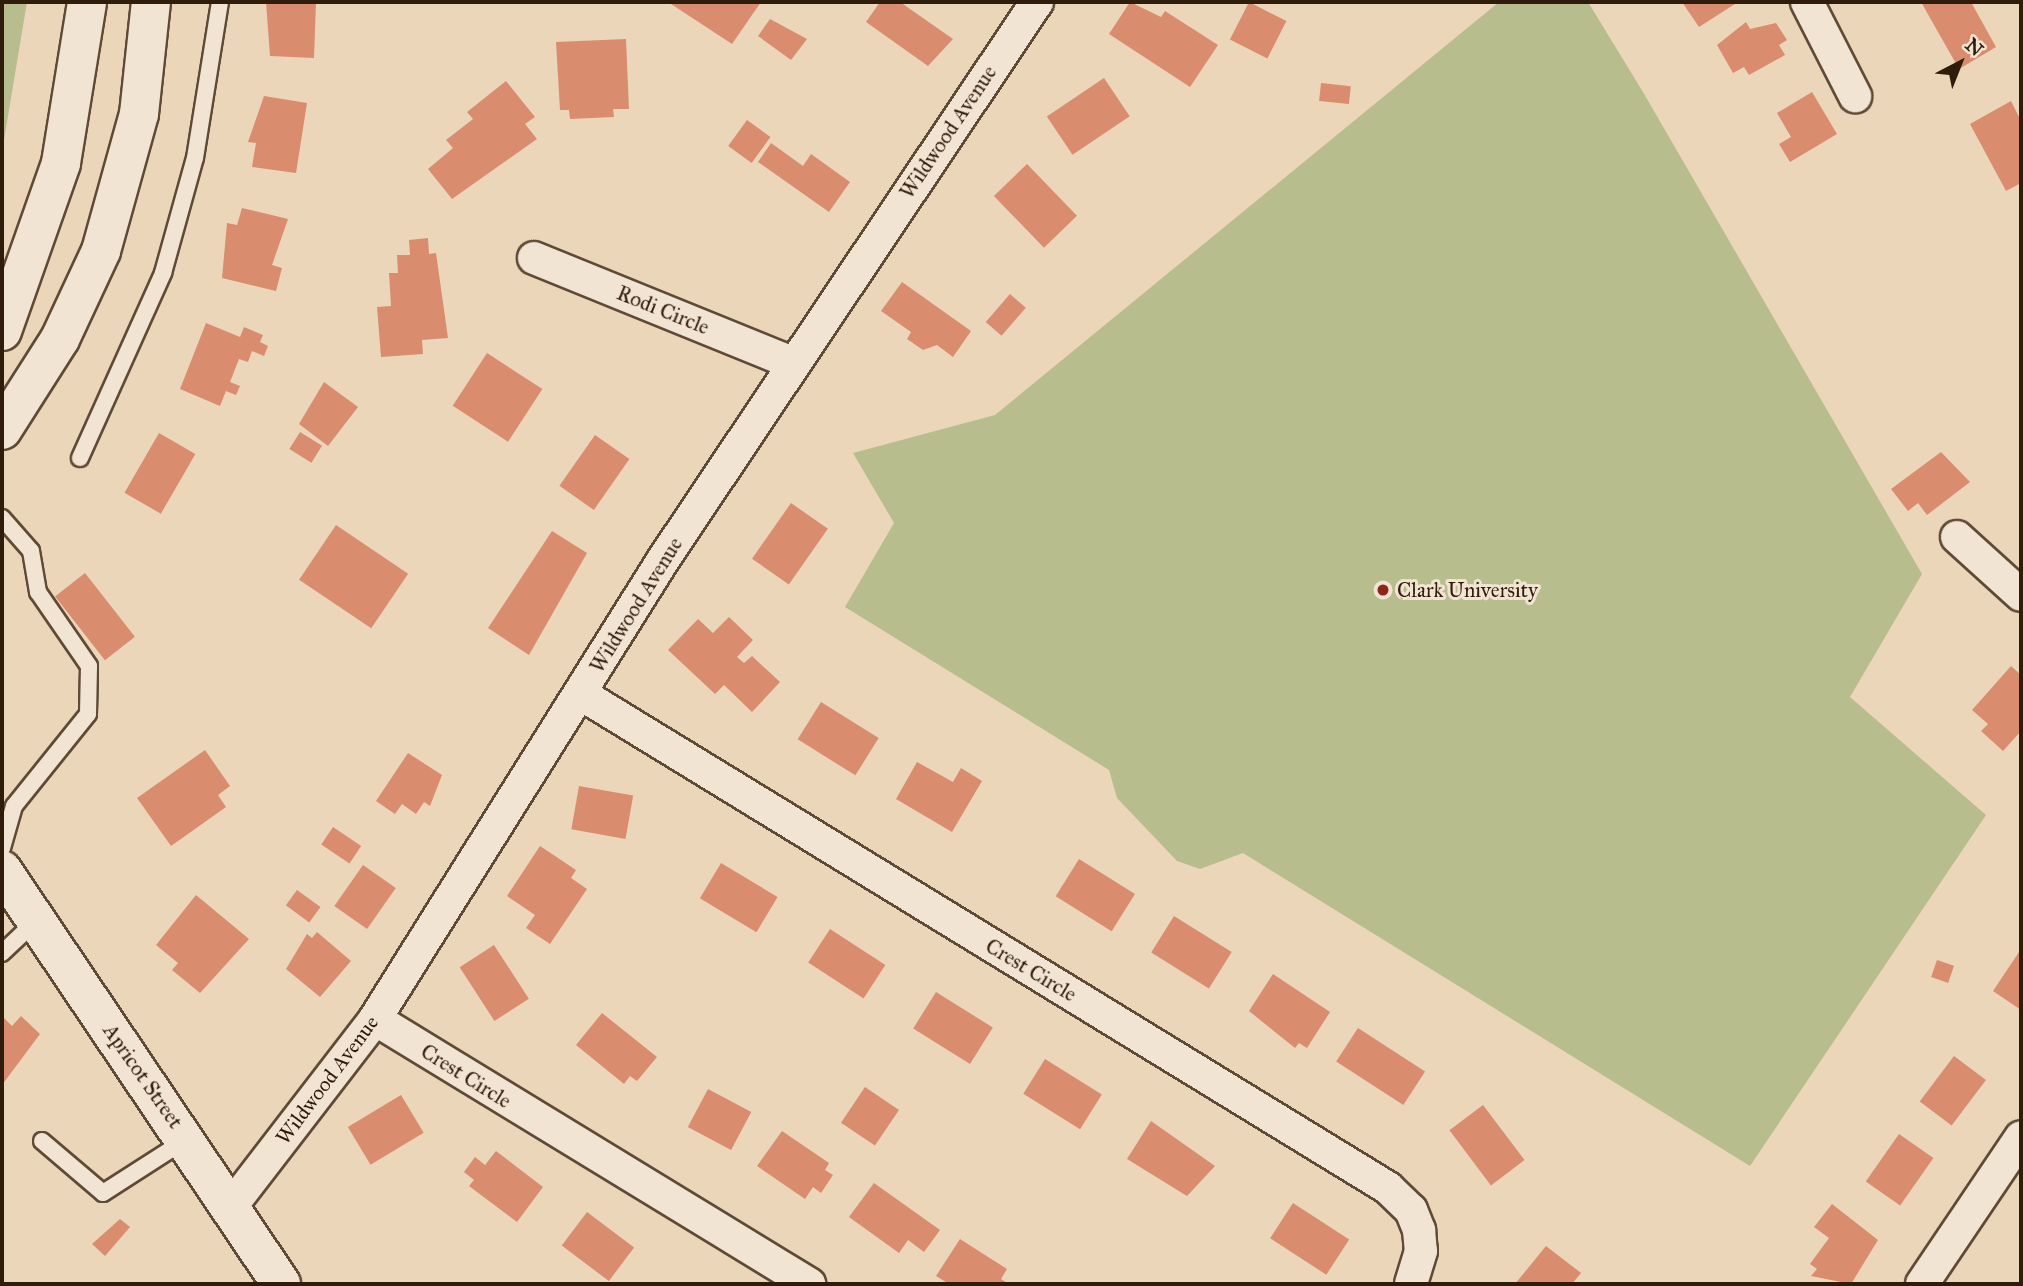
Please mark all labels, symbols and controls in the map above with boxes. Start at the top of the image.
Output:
north arrow [1925,28,1995,98]
text: N [1961,33,1988,61]
street label: Wildwood Avenue [894,61,1002,203]
street label: Rodi Circle [613,280,713,340]
street label: Wildwood Avenue [584,533,688,677]
place label: Clark University [1397,577,1538,603]
marker: Clark University [1375,582,1391,598]
street label: Crest Circle [981,933,1081,1007]
street label: Wildwood Avenue [270,1011,384,1149]
street label: Apricot Street [98,1019,188,1133]
street label: Crest Circle [416,1038,516,1114]

